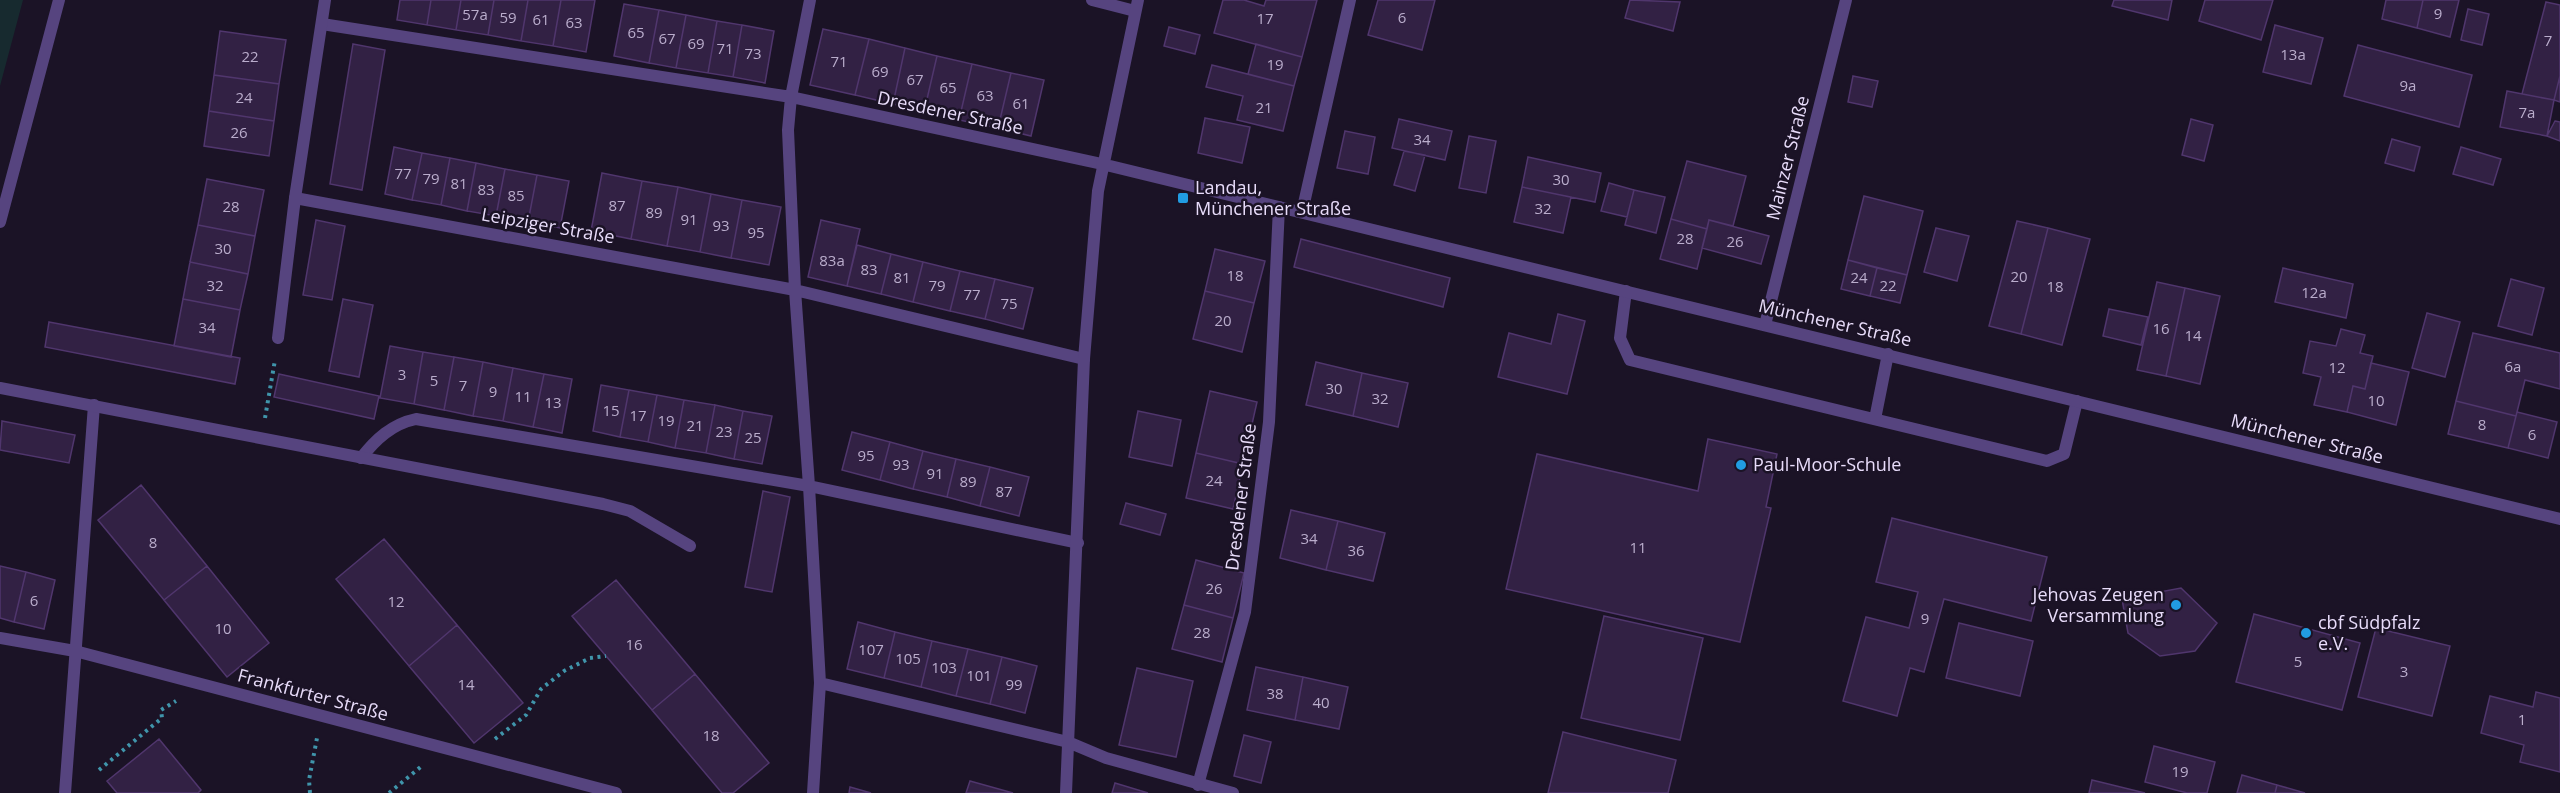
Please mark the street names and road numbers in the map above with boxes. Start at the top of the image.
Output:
street label: Dresdener Straße [875,85,1025,139]
street label: Mainzer Straße [1760,93,1814,222]
street label: Leipziger Straße [480,201,617,249]
street label: Münchener Straße [1756,293,1914,351]
street label: Münchener Straße [2229,407,2386,469]
street label: Dresdener Straße [1219,422,1261,572]
street label: Frankfurter Straße [235,662,391,726]

